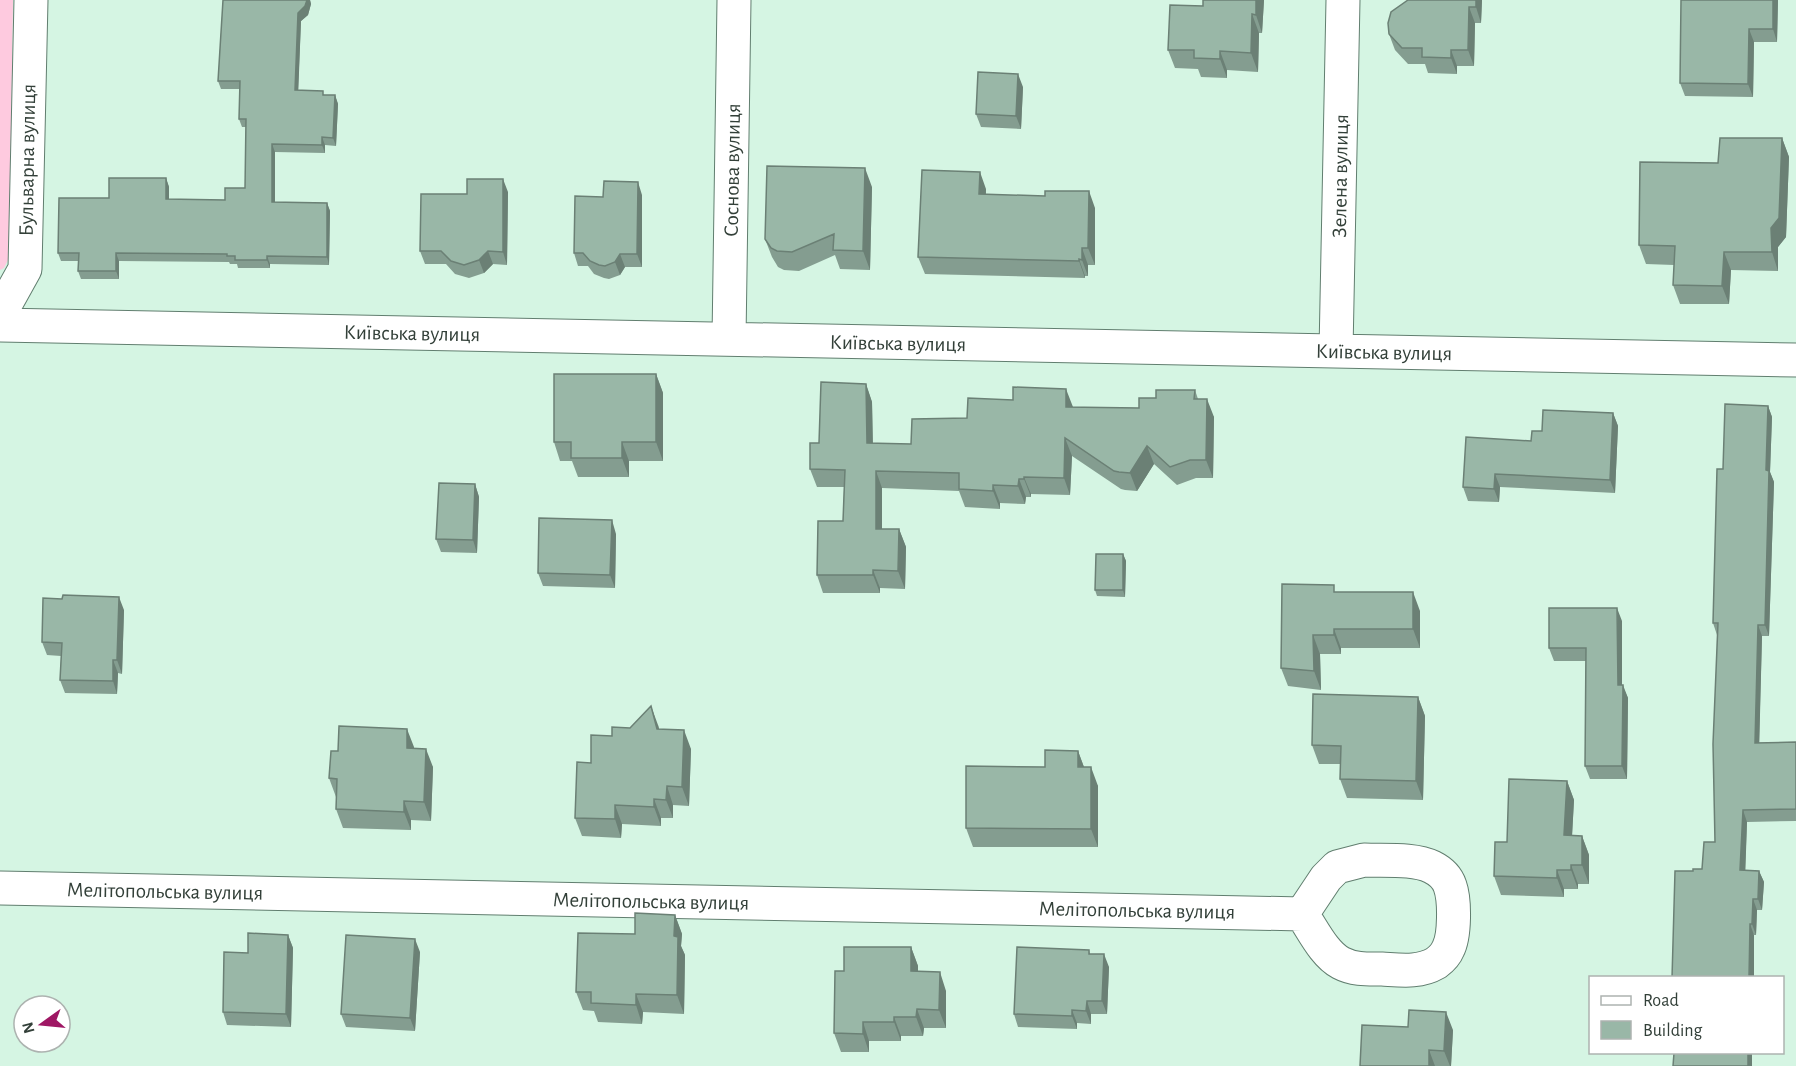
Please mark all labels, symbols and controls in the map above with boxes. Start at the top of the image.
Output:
street label: Бульварна вулиця [16,84,39,237]
street label: Соснова вулиця [721,103,744,237]
street label: Зелена вулиця [1329,114,1352,238]
street label: Київська вулиця [344,322,480,345]
street label: Київська вулиця [830,332,966,355]
street label: Київська вулиця [1316,341,1452,364]
street label: Мелітопольська вулиця [67,879,263,904]
street label: Мелітопольська вулиця [553,889,749,914]
street label: Мелітопольська вулиця [1039,898,1235,923]
legend [1589,976,1784,1054]
text: Road [1643,992,1679,1010]
north arrow [12,994,72,1054]
text: N [19,1020,38,1035]
text: Building [1643,1022,1703,1040]

